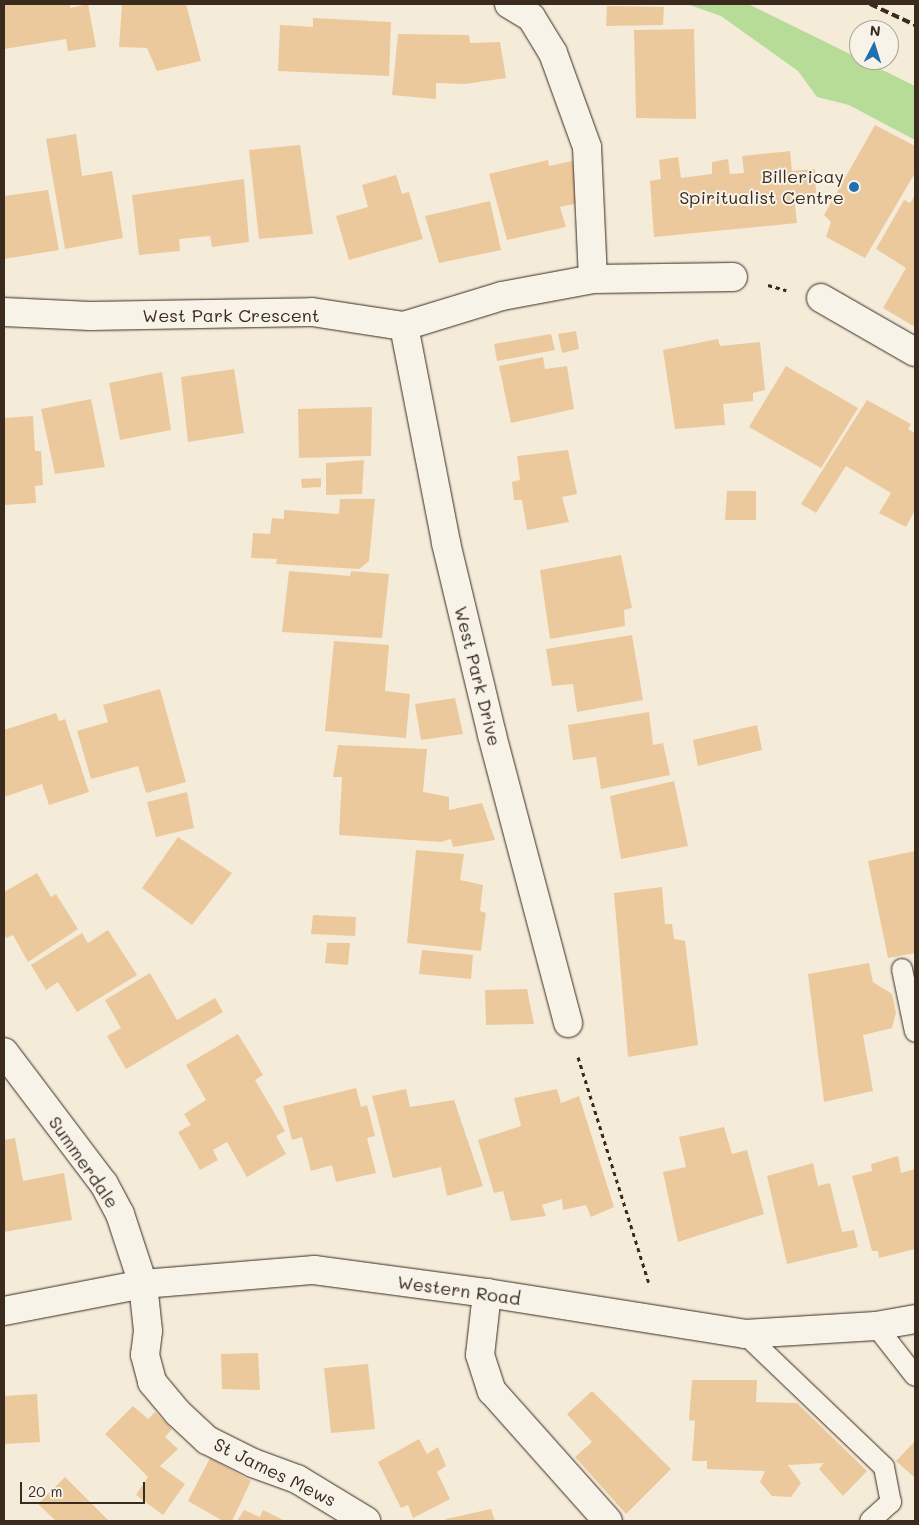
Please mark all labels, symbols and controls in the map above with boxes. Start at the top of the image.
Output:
north arrow [849,20,899,70]
text: N [869,21,881,40]
place label: Billericay Spiritualist Centre [679,166,844,208]
marker: Billericay Spiritualist Centre [848,181,860,193]
street label: West Park Crescent [142,304,320,326]
street label: West Park Drive [450,604,506,748]
street label: Summerdale [44,1112,124,1212]
street label: Western Road [396,1271,522,1309]
street label: St James Mews [210,1433,340,1511]
scale bar [22,1472,148,1504]
text: 20 m [28,1481,62,1501]

